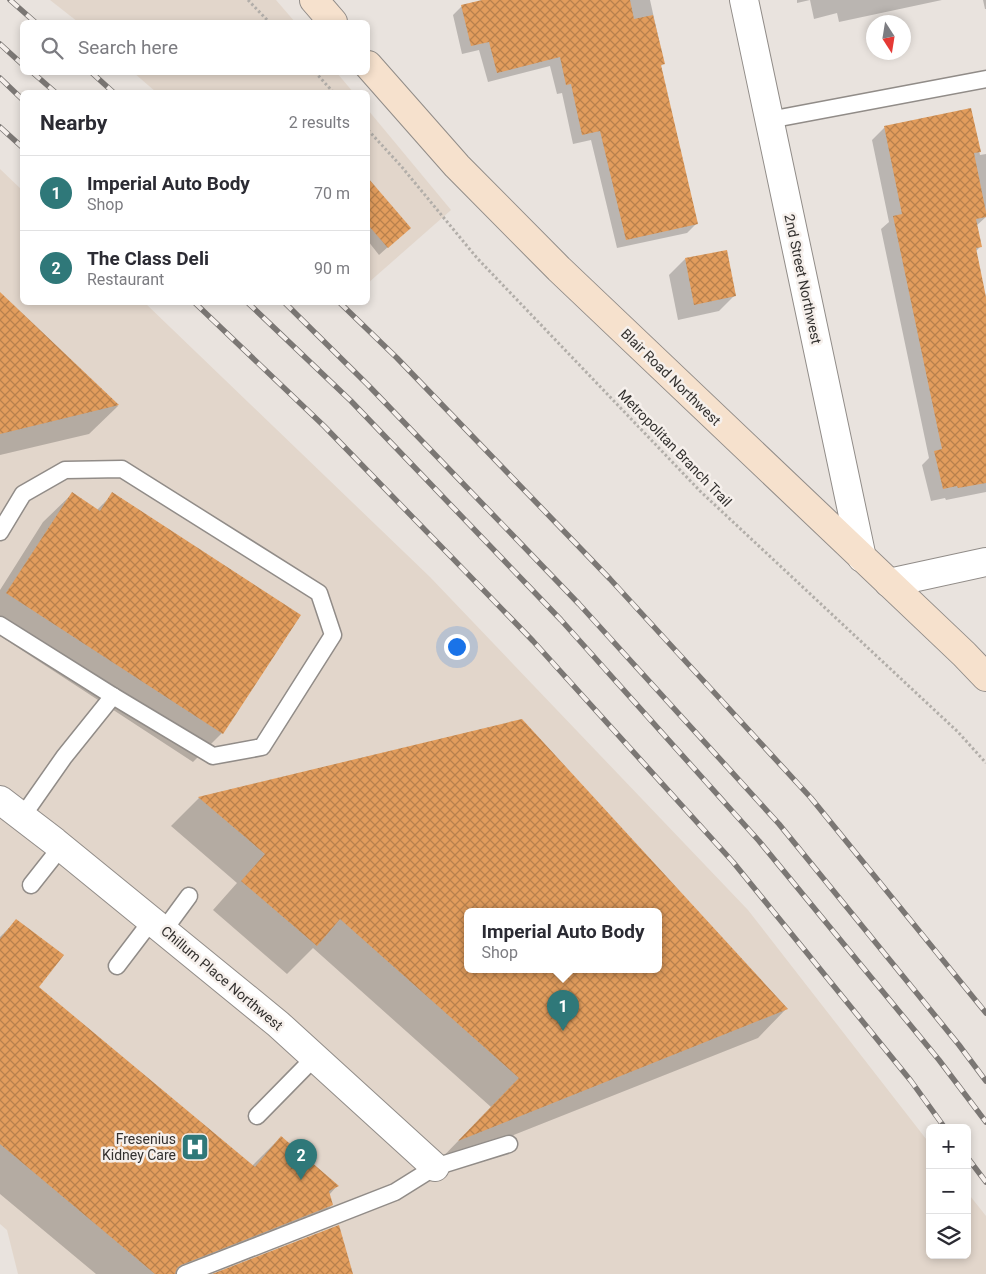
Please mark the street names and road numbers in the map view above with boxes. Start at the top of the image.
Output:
street label: 2nd Street Northwest [781,213,825,346]
street label: Blair Road Northwest [618,325,724,429]
street label: Metropolitan Branch Trail [615,386,735,510]
street label: Chillum Place Northwest [158,922,286,1034]

